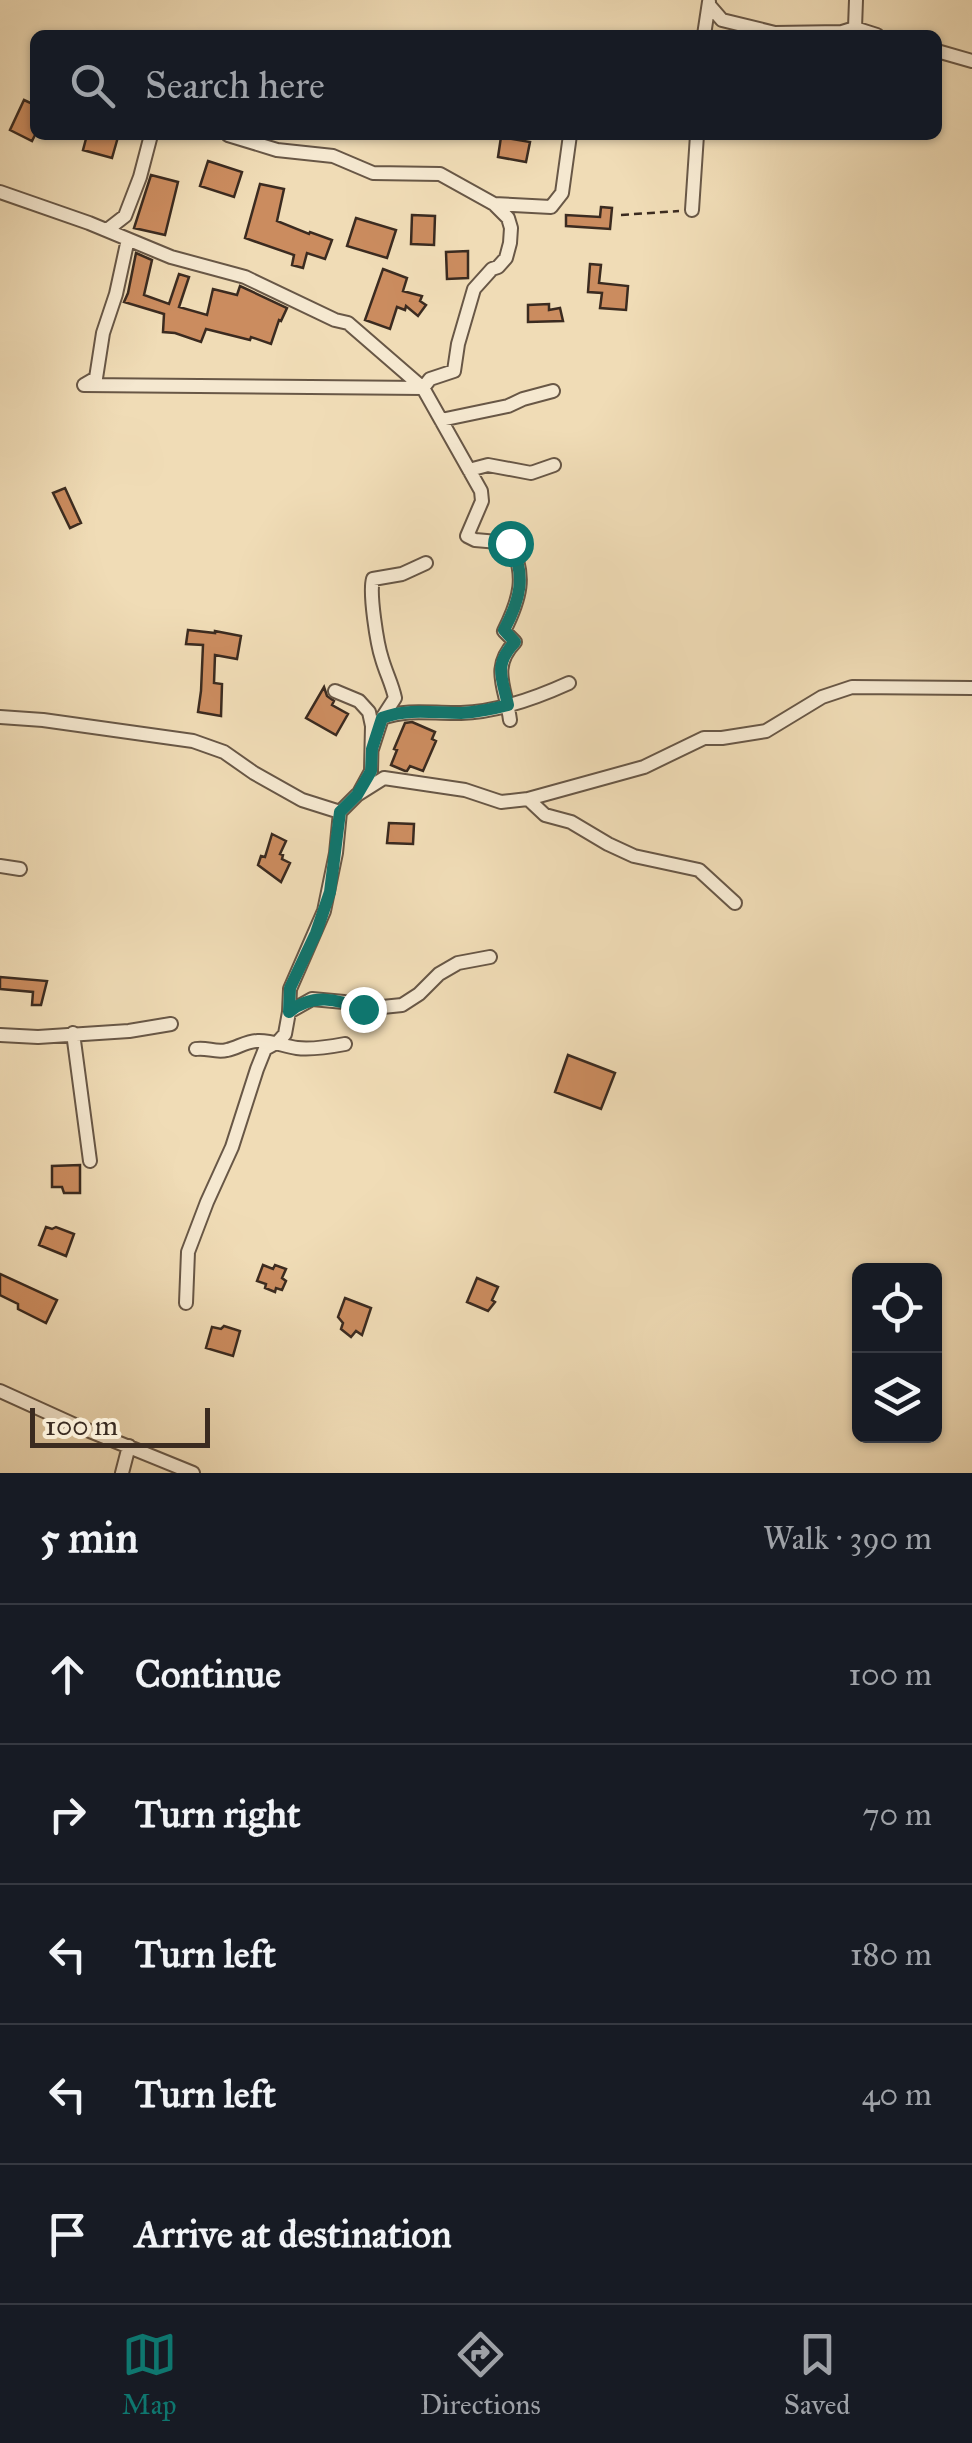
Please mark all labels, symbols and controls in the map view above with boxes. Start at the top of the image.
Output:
search box [30,30,942,140]
icon: search [65,58,120,113]
text: Search here [145,62,325,108]
route start [488,521,534,567]
route end [341,987,387,1033]
map controls [852,1263,942,1443]
button: locate [852,1263,942,1353]
button: layers [852,1353,942,1443]
scale bar [30,1403,210,1448]
text: 100 m [45,1408,118,1443]
text: 5 min [40,1512,138,1564]
text: Walk · 390 m [763,1519,932,1558]
icon: ahead [40,1647,95,1702]
text: Continue [135,1651,281,1697]
text: 100 m [848,1655,932,1694]
icon: right [40,1787,95,1842]
text: Turn right [135,1791,301,1837]
text: 70 m [863,1795,932,1834]
icon: left [40,1927,95,1982]
text: Turn left [135,1931,276,1977]
text: 180 m [850,1935,932,1974]
icon: left [40,2067,95,2122]
text: Turn left [135,2071,276,2117]
text: 40 m [862,2075,932,2114]
icon: arrive [40,2207,95,2262]
text: Arrive at destination [135,2211,452,2257]
tab: Map [122,2327,177,2422]
tab: Directions [420,2327,541,2422]
tab: Saved [784,2327,850,2422]

